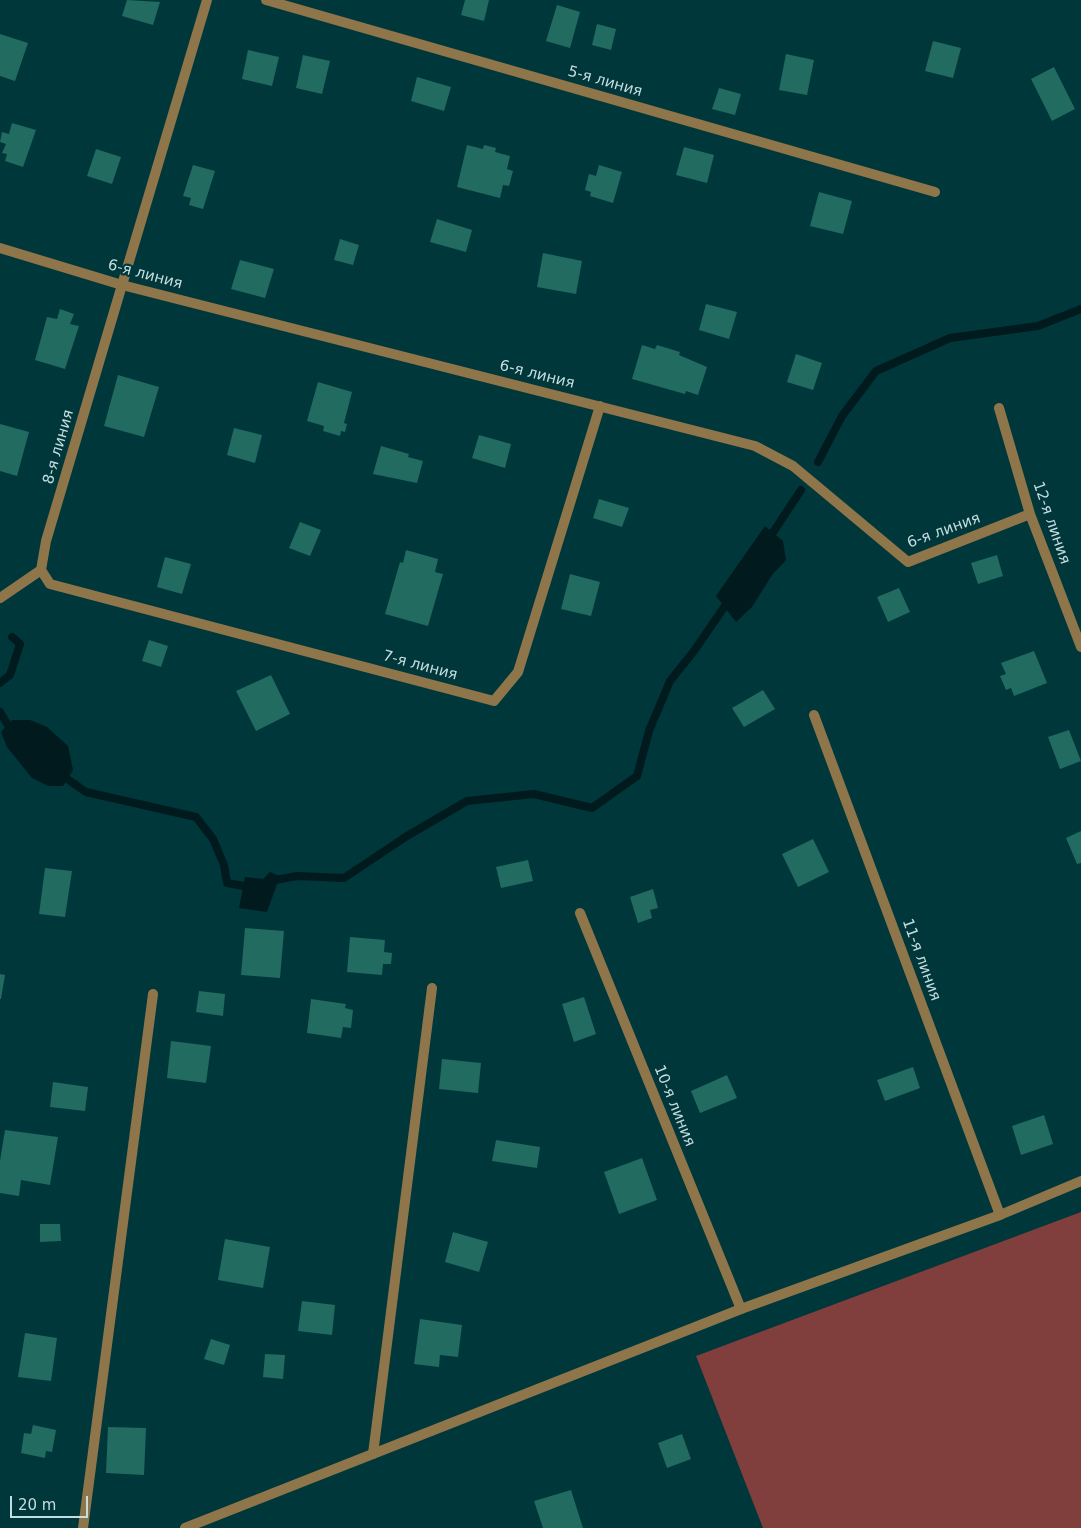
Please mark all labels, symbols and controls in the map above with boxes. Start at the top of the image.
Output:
street label: 5-я линия [566,63,644,101]
street label: 6-я линия [106,256,184,294]
street label: 6-я линия [498,357,576,393]
street label: 8-я линия [40,408,78,486]
street label: 12-я линия [1028,479,1074,567]
street label: 6-я линия [905,509,983,553]
street label: 7-я линия [381,647,459,685]
street label: 11-я линия [898,916,944,1004]
street label: 10-я линия [650,1063,698,1149]
scale bar [12,1486,90,1518]
text: 20 m [18,1496,56,1514]

